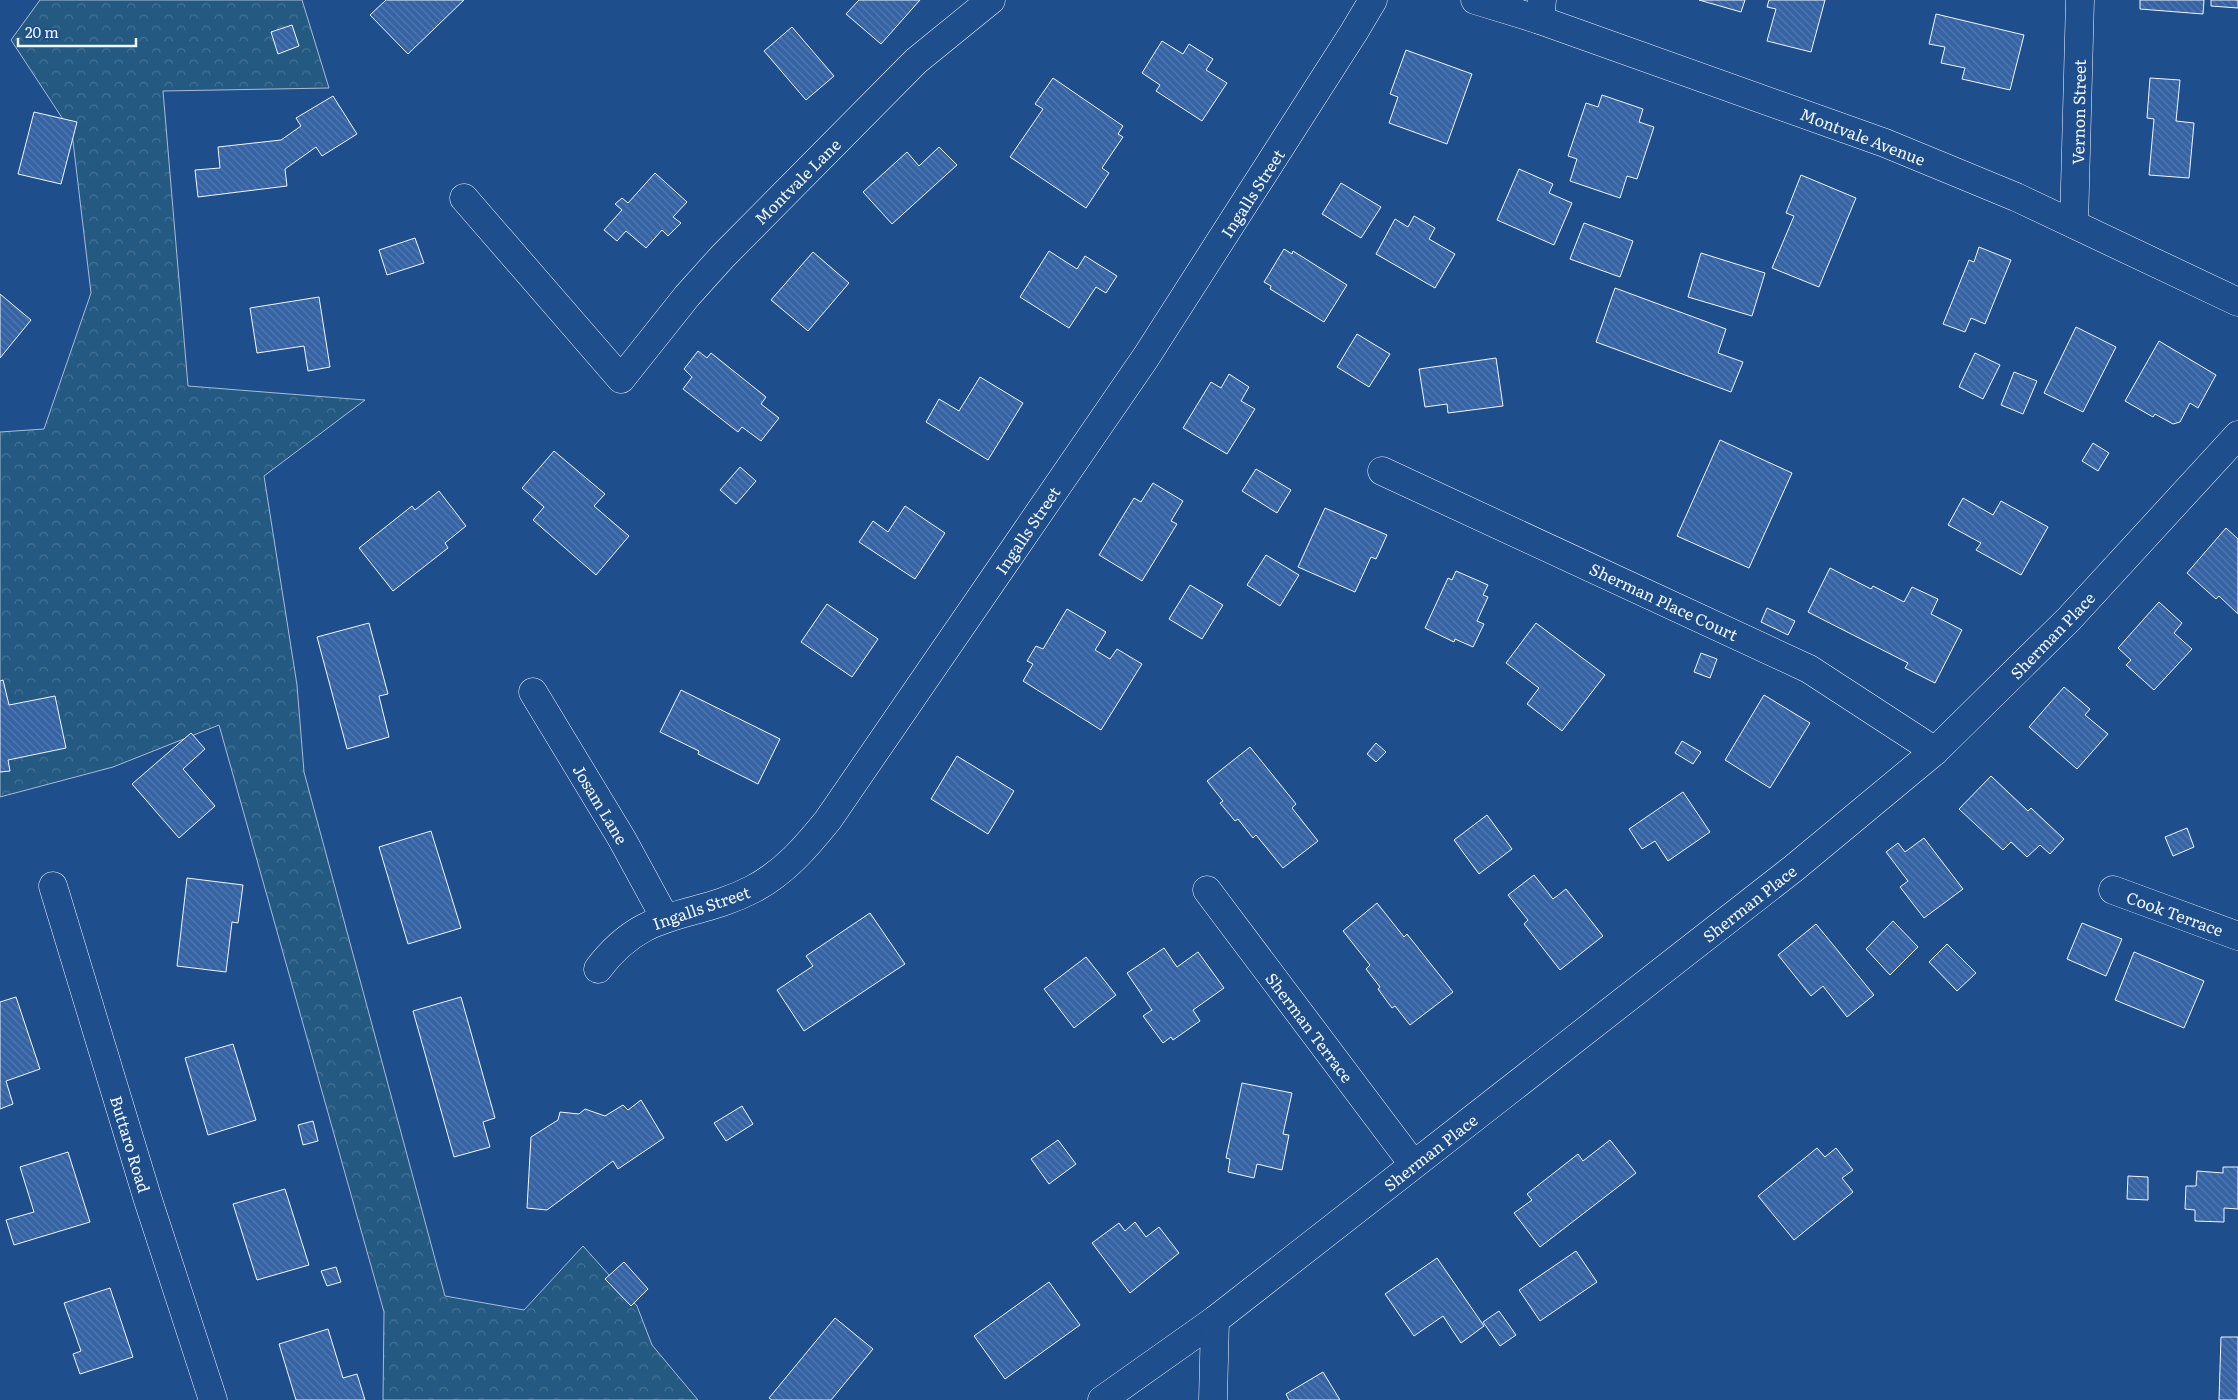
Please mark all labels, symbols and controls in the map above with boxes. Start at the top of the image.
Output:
scale bar [18,15,135,47]
text: 20 m [25,20,59,43]
street label: Vernon Street [2065,59,2091,165]
street label: Montvale Avenue [1797,101,1929,171]
street label: Montvale Lane [748,132,846,230]
street label: Ingalls Street [1214,143,1290,242]
street label: Ingalls Street [989,481,1066,579]
street label: Sherman Place Court [1586,556,1743,646]
street label: Sherman Place [2004,586,2100,684]
street label: Josam Lane [568,760,634,848]
street label: Sherman Place [1697,859,1801,947]
street label: Ingalls Street [649,879,753,935]
street label: Cook Terrace [2123,884,2227,942]
street label: Sherman Terrace [1261,967,1359,1087]
street label: Buttaro Road [105,1093,157,1196]
street label: Sherman Place [1378,1108,1482,1196]

